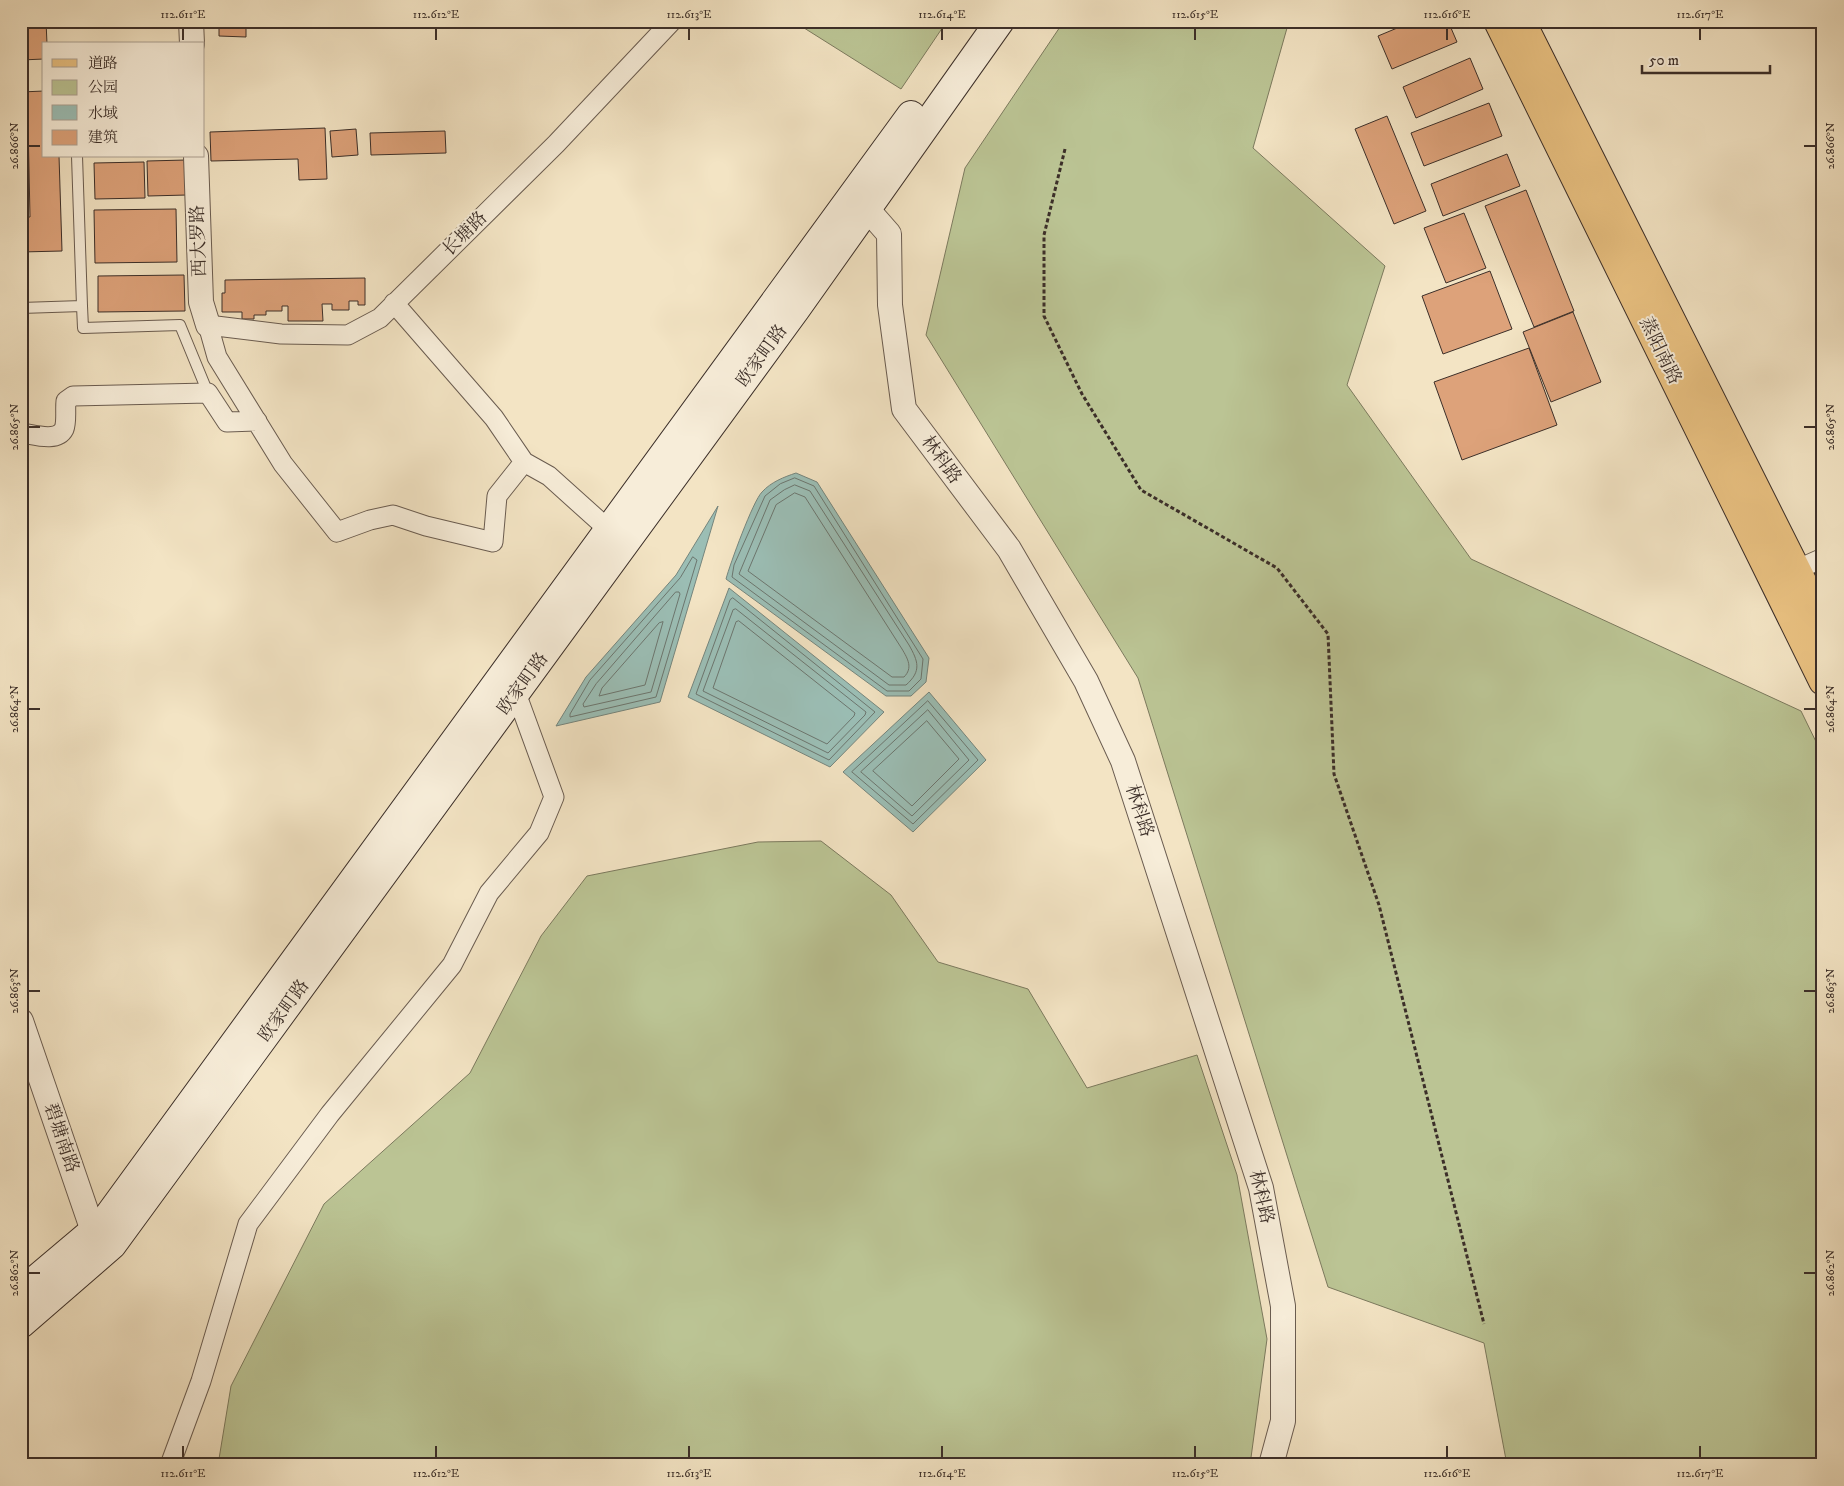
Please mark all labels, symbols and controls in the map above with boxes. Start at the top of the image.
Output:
text: 112.611°E [160,7,206,22]
text: 112.612°E [413,7,460,22]
text: 112.613°E [666,7,712,22]
text: 112.614°E [918,7,966,22]
text: 112.615°E [1172,7,1219,22]
text: 112.616°E [1424,7,1471,22]
text: 112.617°E [1677,7,1724,22]
legend [42,42,205,158]
scale bar [1642,42,1769,74]
text: 50 m [1649,51,1679,70]
text: 道路 [88,54,118,73]
text: 公园 [88,78,118,97]
text: 水域 [88,104,118,123]
text: 26.866°N [7,122,22,170]
text: 26.866°N [1823,122,1838,170]
text: 建筑 [88,128,118,147]
street label: 西大罗路 [187,205,211,277]
street label: 长塘路 [438,207,492,261]
street label: 蒸阳南路 [1634,314,1686,388]
street label: 欧家町路 [732,320,792,392]
text: 26.865°N [7,403,22,450]
text: 26.865°N [1823,403,1838,450]
street label: 林科路 [916,432,966,488]
street label: 欧家町路 [493,648,553,720]
text: 26.864°N [7,685,22,733]
text: 26.864°N [1823,685,1838,733]
street label: 林科路 [1120,782,1158,840]
text: 26.863°N [7,968,22,1014]
text: 26.863°N [1823,968,1838,1014]
street label: 欧家町路 [254,975,314,1047]
street label: 碧塘南路 [39,1100,83,1176]
street label: 林科路 [1244,1168,1278,1226]
text: 26.862°N [7,1249,22,1296]
text: 26.862°N [1823,1249,1838,1296]
text: 112.611°E [160,1466,206,1481]
text: 112.612°E [413,1466,460,1481]
text: 112.613°E [666,1466,712,1481]
text: 112.614°E [918,1466,966,1481]
text: 112.615°E [1172,1466,1219,1481]
text: 112.616°E [1424,1466,1471,1481]
text: 112.617°E [1677,1466,1724,1481]

